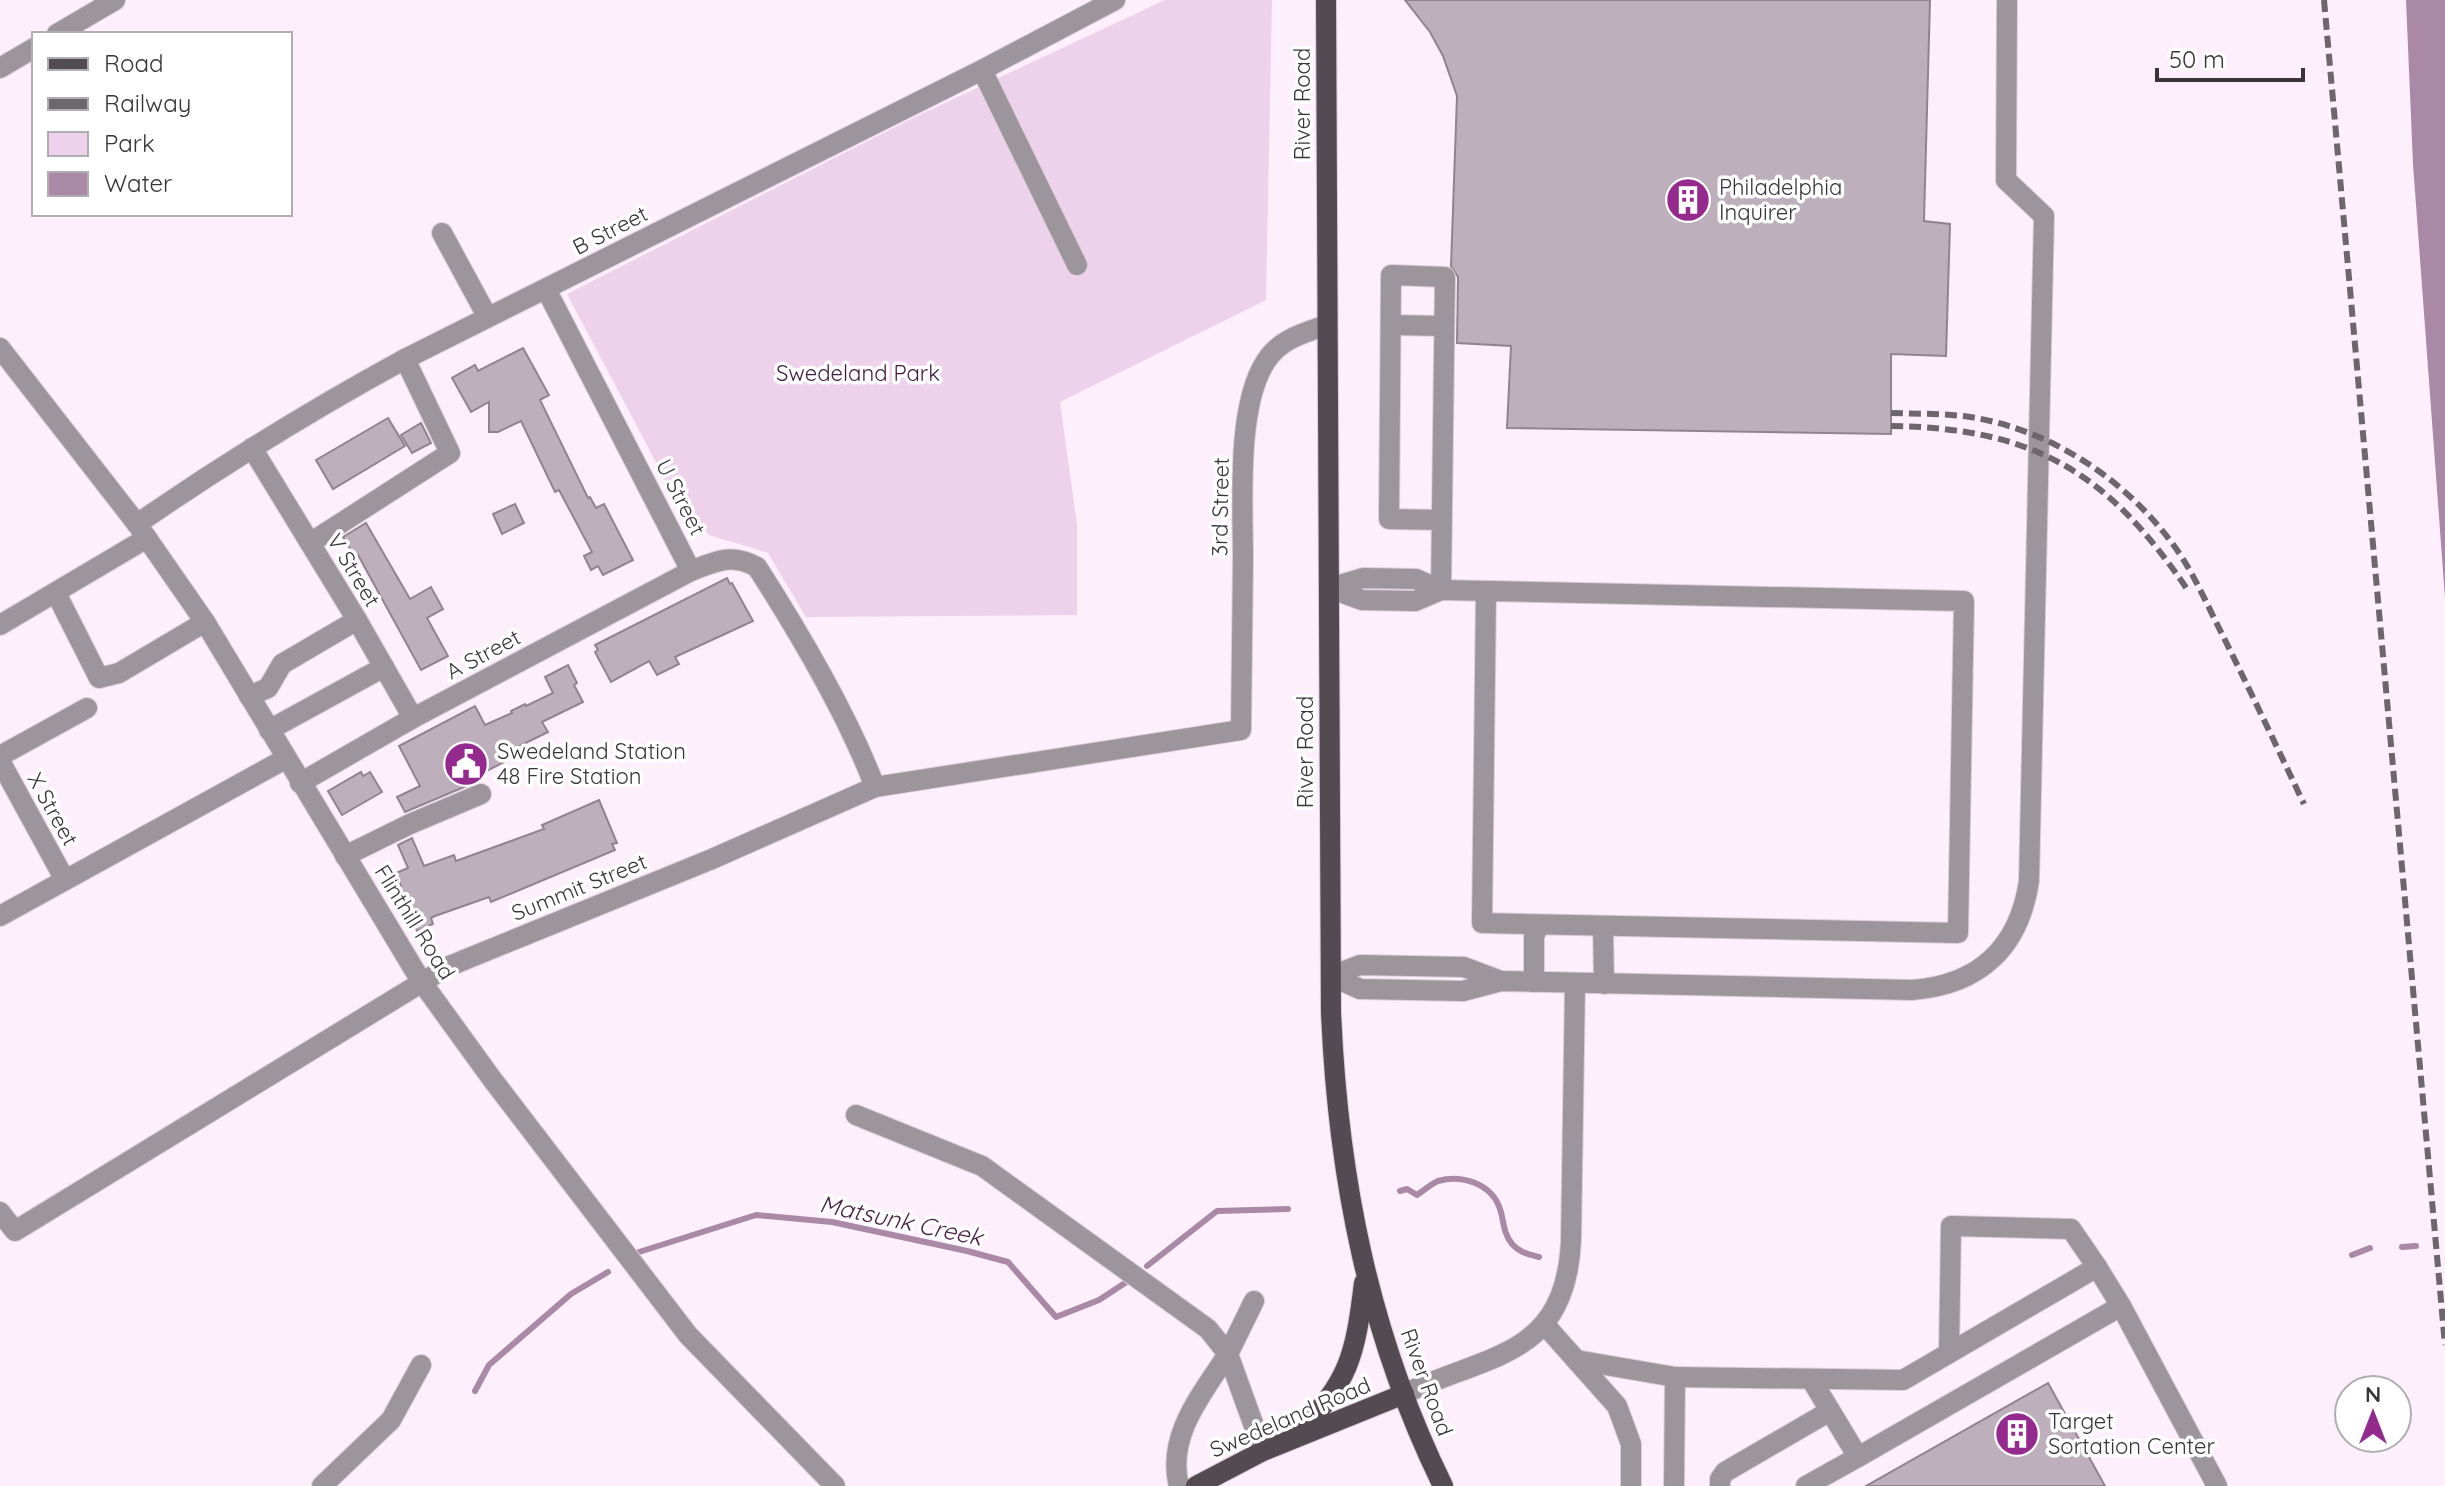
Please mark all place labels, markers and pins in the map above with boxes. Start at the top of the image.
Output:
place label: Philadelphia Inquirer [1719,173,1842,226]
building icon: Philadelphia Inquirer [1664,176,1712,224]
place label: Swedeland Station 48 Fire Station [497,737,686,790]
public building icon: Swedeland Station 48 Fire Station [442,740,490,788]
place label: Target Sortation Center [2048,1407,2215,1460]
building icon: Target Sortation Center [1993,1410,2041,1458]

